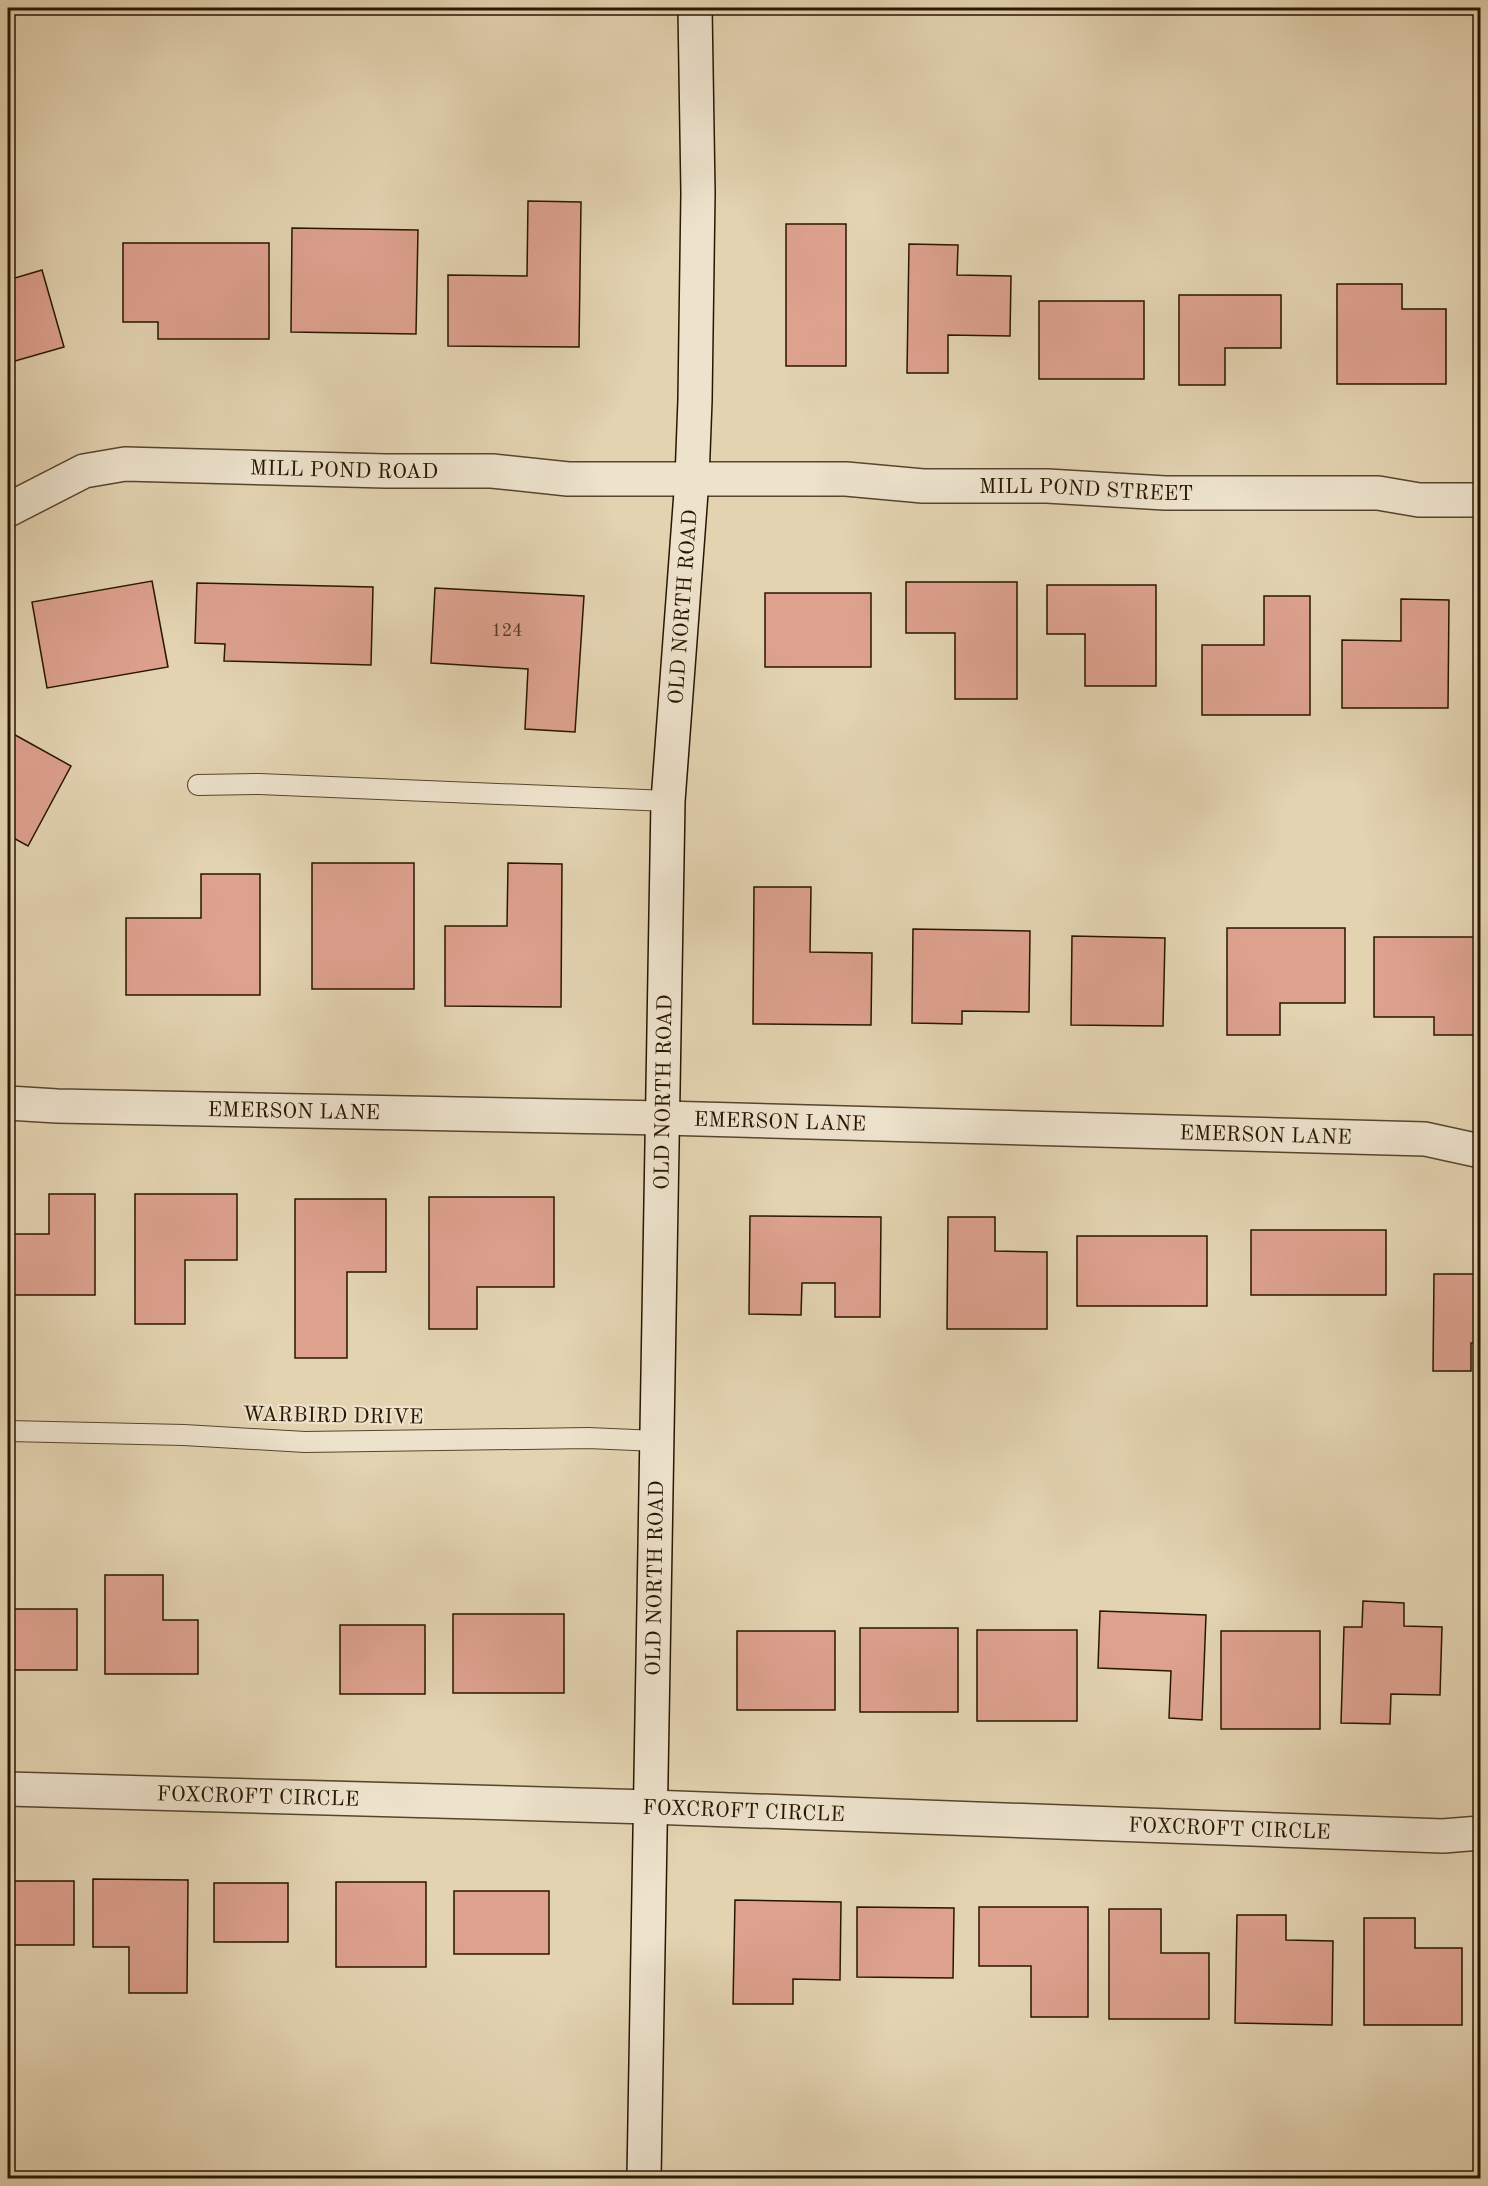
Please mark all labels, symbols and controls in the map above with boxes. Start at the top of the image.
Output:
street label: MILL POND ROAD [249,458,438,483]
street label: MILL POND STREET [979,477,1193,505]
street label: OLD NORTH ROAD [666,509,702,705]
house number: 124 [491,622,523,640]
street label: OLD NORTH ROAD [652,994,677,1190]
street label: EMERSON LANE [208,1100,380,1124]
street label: EMERSON LANE [693,1110,866,1136]
street label: EMERSON LANE [1179,1123,1352,1149]
street label: WARBIRD DRIVE [242,1404,424,1429]
street label: OLD NORTH ROAD [644,1480,668,1676]
street label: FOXCROFT CIRCLE [156,1784,359,1811]
street label: FOXCROFT CIRCLE [642,1798,845,1826]
street label: FOXCROFT CIRCLE [1128,1815,1331,1844]

